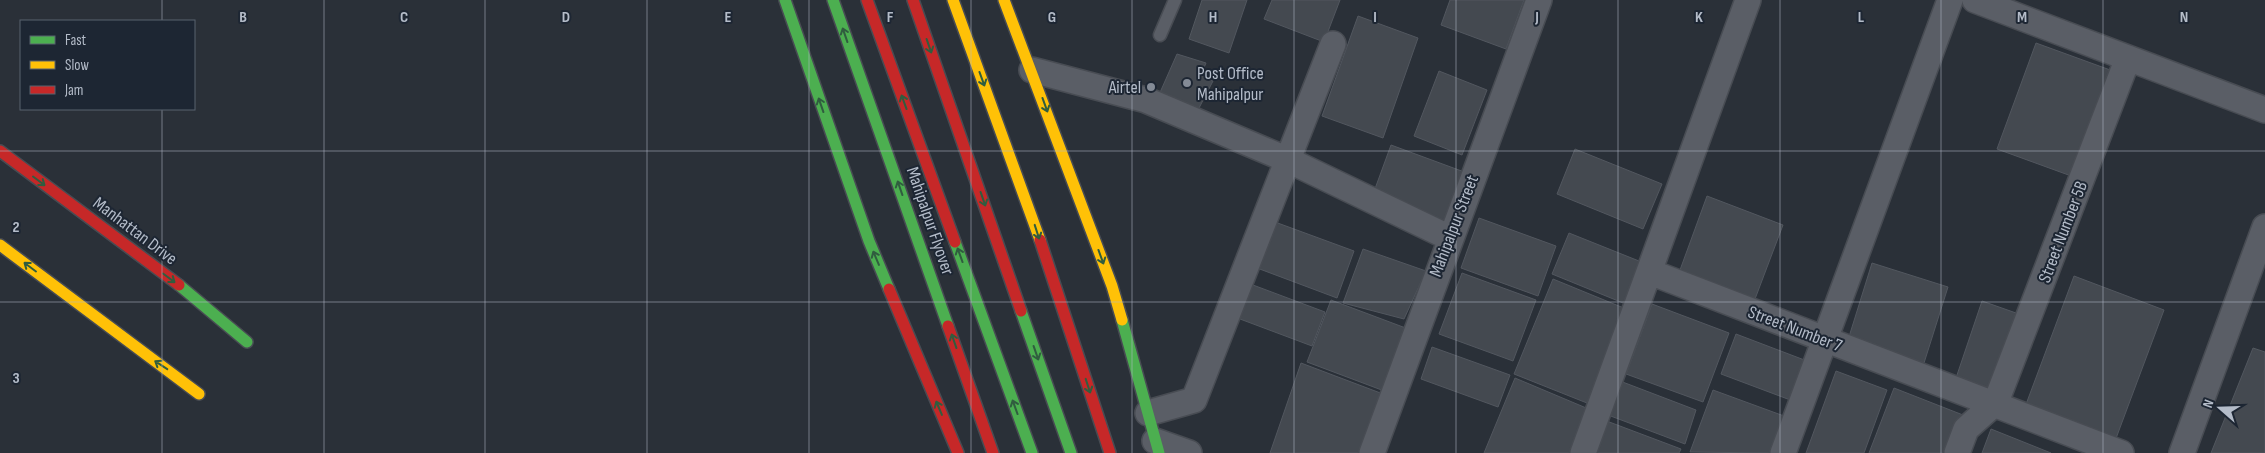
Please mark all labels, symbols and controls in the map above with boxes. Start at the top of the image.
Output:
text: B [239,8,247,27]
text: C [400,8,408,27]
text: D [562,8,570,27]
text: E [725,8,732,27]
text: F [887,8,894,27]
text: G [1048,8,1056,27]
text: H [1209,8,1217,27]
text: I [1373,8,1377,27]
text: J [1534,8,1539,27]
text: K [1695,8,1703,27]
text: L [1858,8,1865,27]
text: M [2017,8,2027,27]
text: N [2180,8,2188,27]
legend [20,20,195,110]
one-way arrow [840,27,850,43]
text: Fast [65,31,87,50]
one-way arrow [925,38,934,53]
text: Slow [65,56,89,75]
place label: Post Office Mahipalpur [1197,63,1264,105]
one-way arrow [978,70,987,86]
place label: Airtel [1108,77,1141,98]
marker: Post Office Mahipalpur [1181,77,1193,89]
text: Jam [64,81,83,100]
marker: Airtel [1145,81,1157,93]
one-way arrow [899,95,908,110]
one-way arrow [1041,97,1050,112]
one-way arrow [816,98,825,113]
street label: Mahipalpur Flyover [902,164,958,278]
street label: Mahipalpur Street [1425,172,1483,280]
one-way arrow [32,175,45,186]
street label: Street Number 5B [2034,178,2092,286]
one-way arrow [894,180,904,196]
one-way arrow [979,191,988,207]
street label: Manhattan Drive [89,193,181,269]
text: 2 [12,218,20,237]
one-way arrow [1032,223,1042,239]
one-way arrow [955,247,964,263]
one-way arrow [1097,249,1106,265]
one-way arrow [871,251,880,266]
one-way arrow [24,262,37,273]
one-way arrow [162,273,176,283]
street label: Street Number 7 [1745,301,1846,357]
one-way arrow [949,334,958,349]
one-way arrow [1032,345,1041,360]
one-way arrow [154,359,168,369]
text: 3 [12,369,20,388]
one-way arrow [1084,378,1093,393]
north arrow [2195,383,2245,433]
text: N [2199,397,2218,410]
one-way arrow [1010,400,1019,415]
one-way arrow [933,401,943,416]

